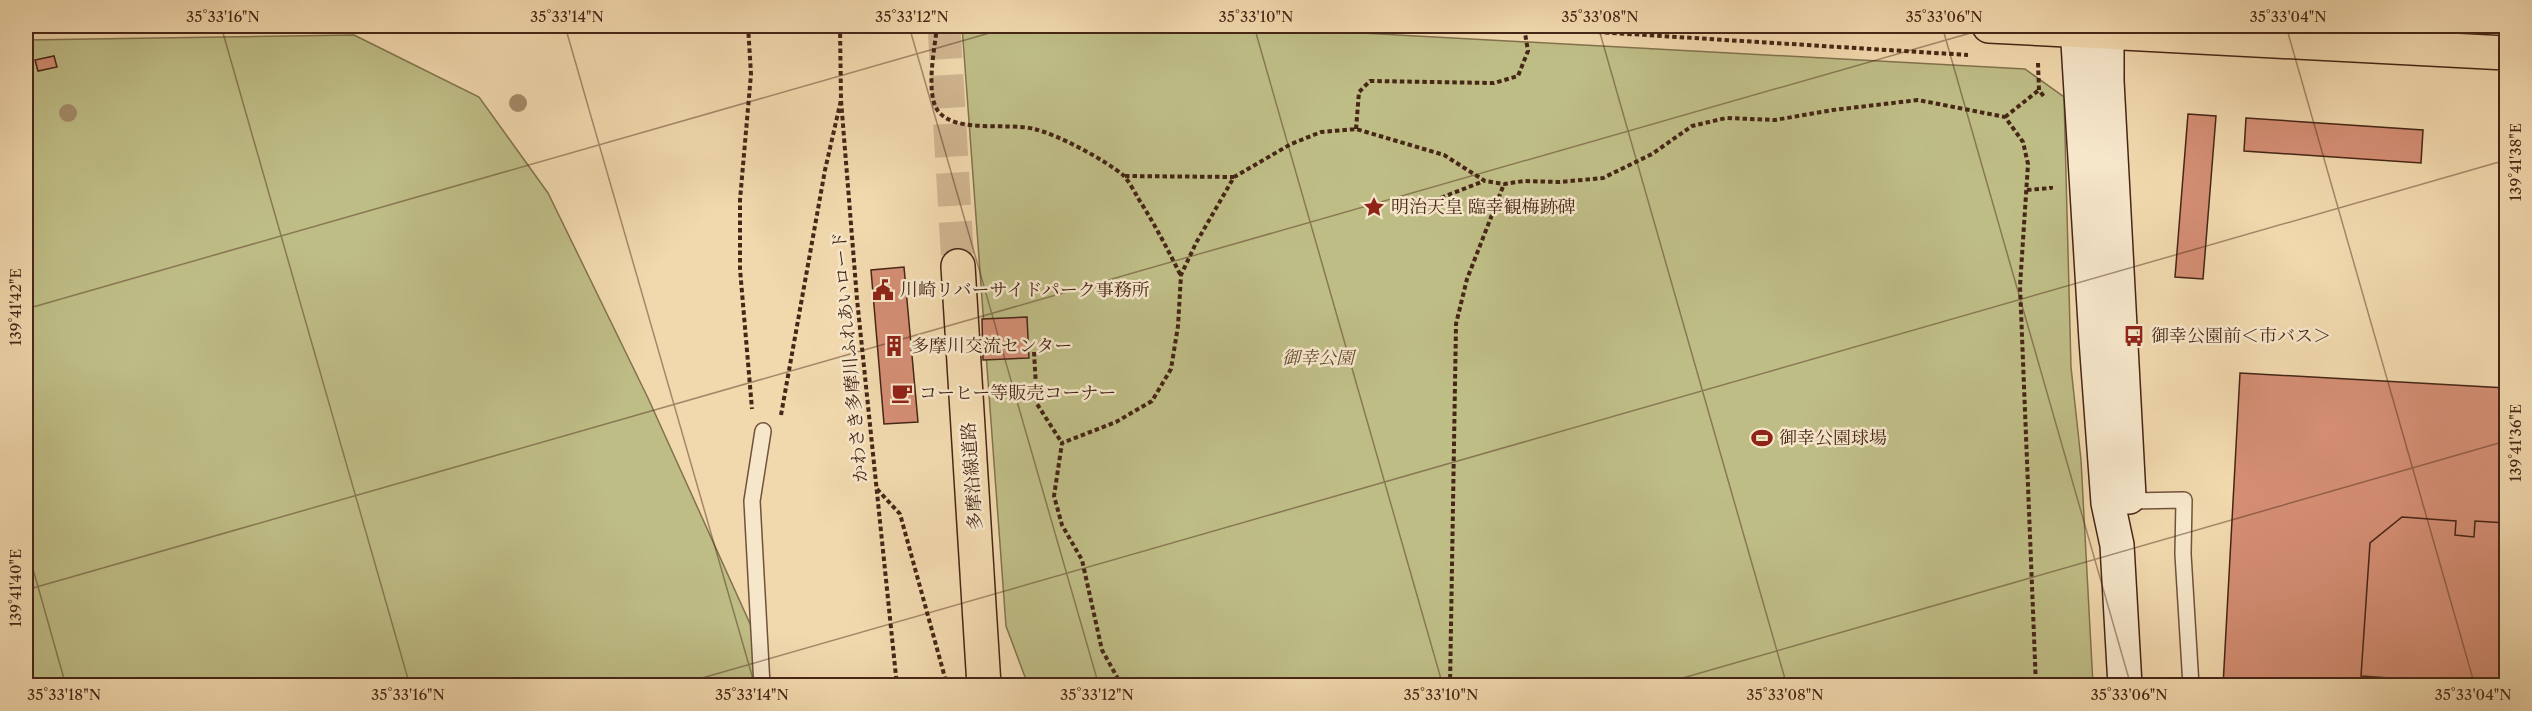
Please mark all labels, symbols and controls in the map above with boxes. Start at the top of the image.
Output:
text: 35°33'16"N [186,7,260,26]
text: 35°33'14"N [530,7,604,26]
text: 35°33'12"N [875,7,949,26]
text: 35°33'10"N [1219,7,1293,26]
text: 35°33'08"N [1561,7,1639,26]
text: 35°33'06"N [1905,7,1983,26]
text: 35°33'04"N [2249,7,2327,26]
text: 139°41'38"E [2506,123,2525,201]
place icon: 明治天皇 臨幸観梅跡碑 [1362,195,1386,219]
place label: 明治天皇 臨幸観梅跡碑 [1391,196,1576,218]
street label: かわさき多摩川ふれあいロード [828,231,872,483]
text: 139°41'42"E [6,268,25,346]
public building icon: 川崎リバーサイドパーク事務所 [871,278,895,302]
place label: 川崎リバーサイドパーク事務所 [900,279,1150,301]
bus stop icon: 御幸公園前＜市バス＞ [2122,324,2146,348]
place label: 御幸公園前＜市バス＞ [2151,325,2331,347]
building icon: 多摩川交流センター [882,334,906,358]
place label: 多摩川交流センター [911,335,1072,357]
park label: 御幸公園 [1282,347,1357,369]
cafe icon: コーヒー等販売コーナー [890,381,914,405]
place label: コーヒー等販売コーナー [919,382,1116,404]
text: 139°41'36"E [2506,404,2525,482]
street label: 多摩沿線道路 [957,421,987,531]
sports icon: 御幸公園球場 [1750,426,1774,450]
place label: 御幸公園球場 [1779,427,1887,449]
text: 139°41'40"E [6,549,25,627]
text: 35°33'18"N [27,685,101,704]
text: 35°33'16"N [371,685,445,704]
text: 35°33'14"N [715,685,789,704]
text: 35°33'12"N [1060,685,1134,704]
text: 35°33'10"N [1404,685,1478,704]
text: 35°33'08"N [1746,685,1824,704]
text: 35°33'06"N [2090,685,2168,704]
text: 35°33'04"N [2434,685,2512,704]

